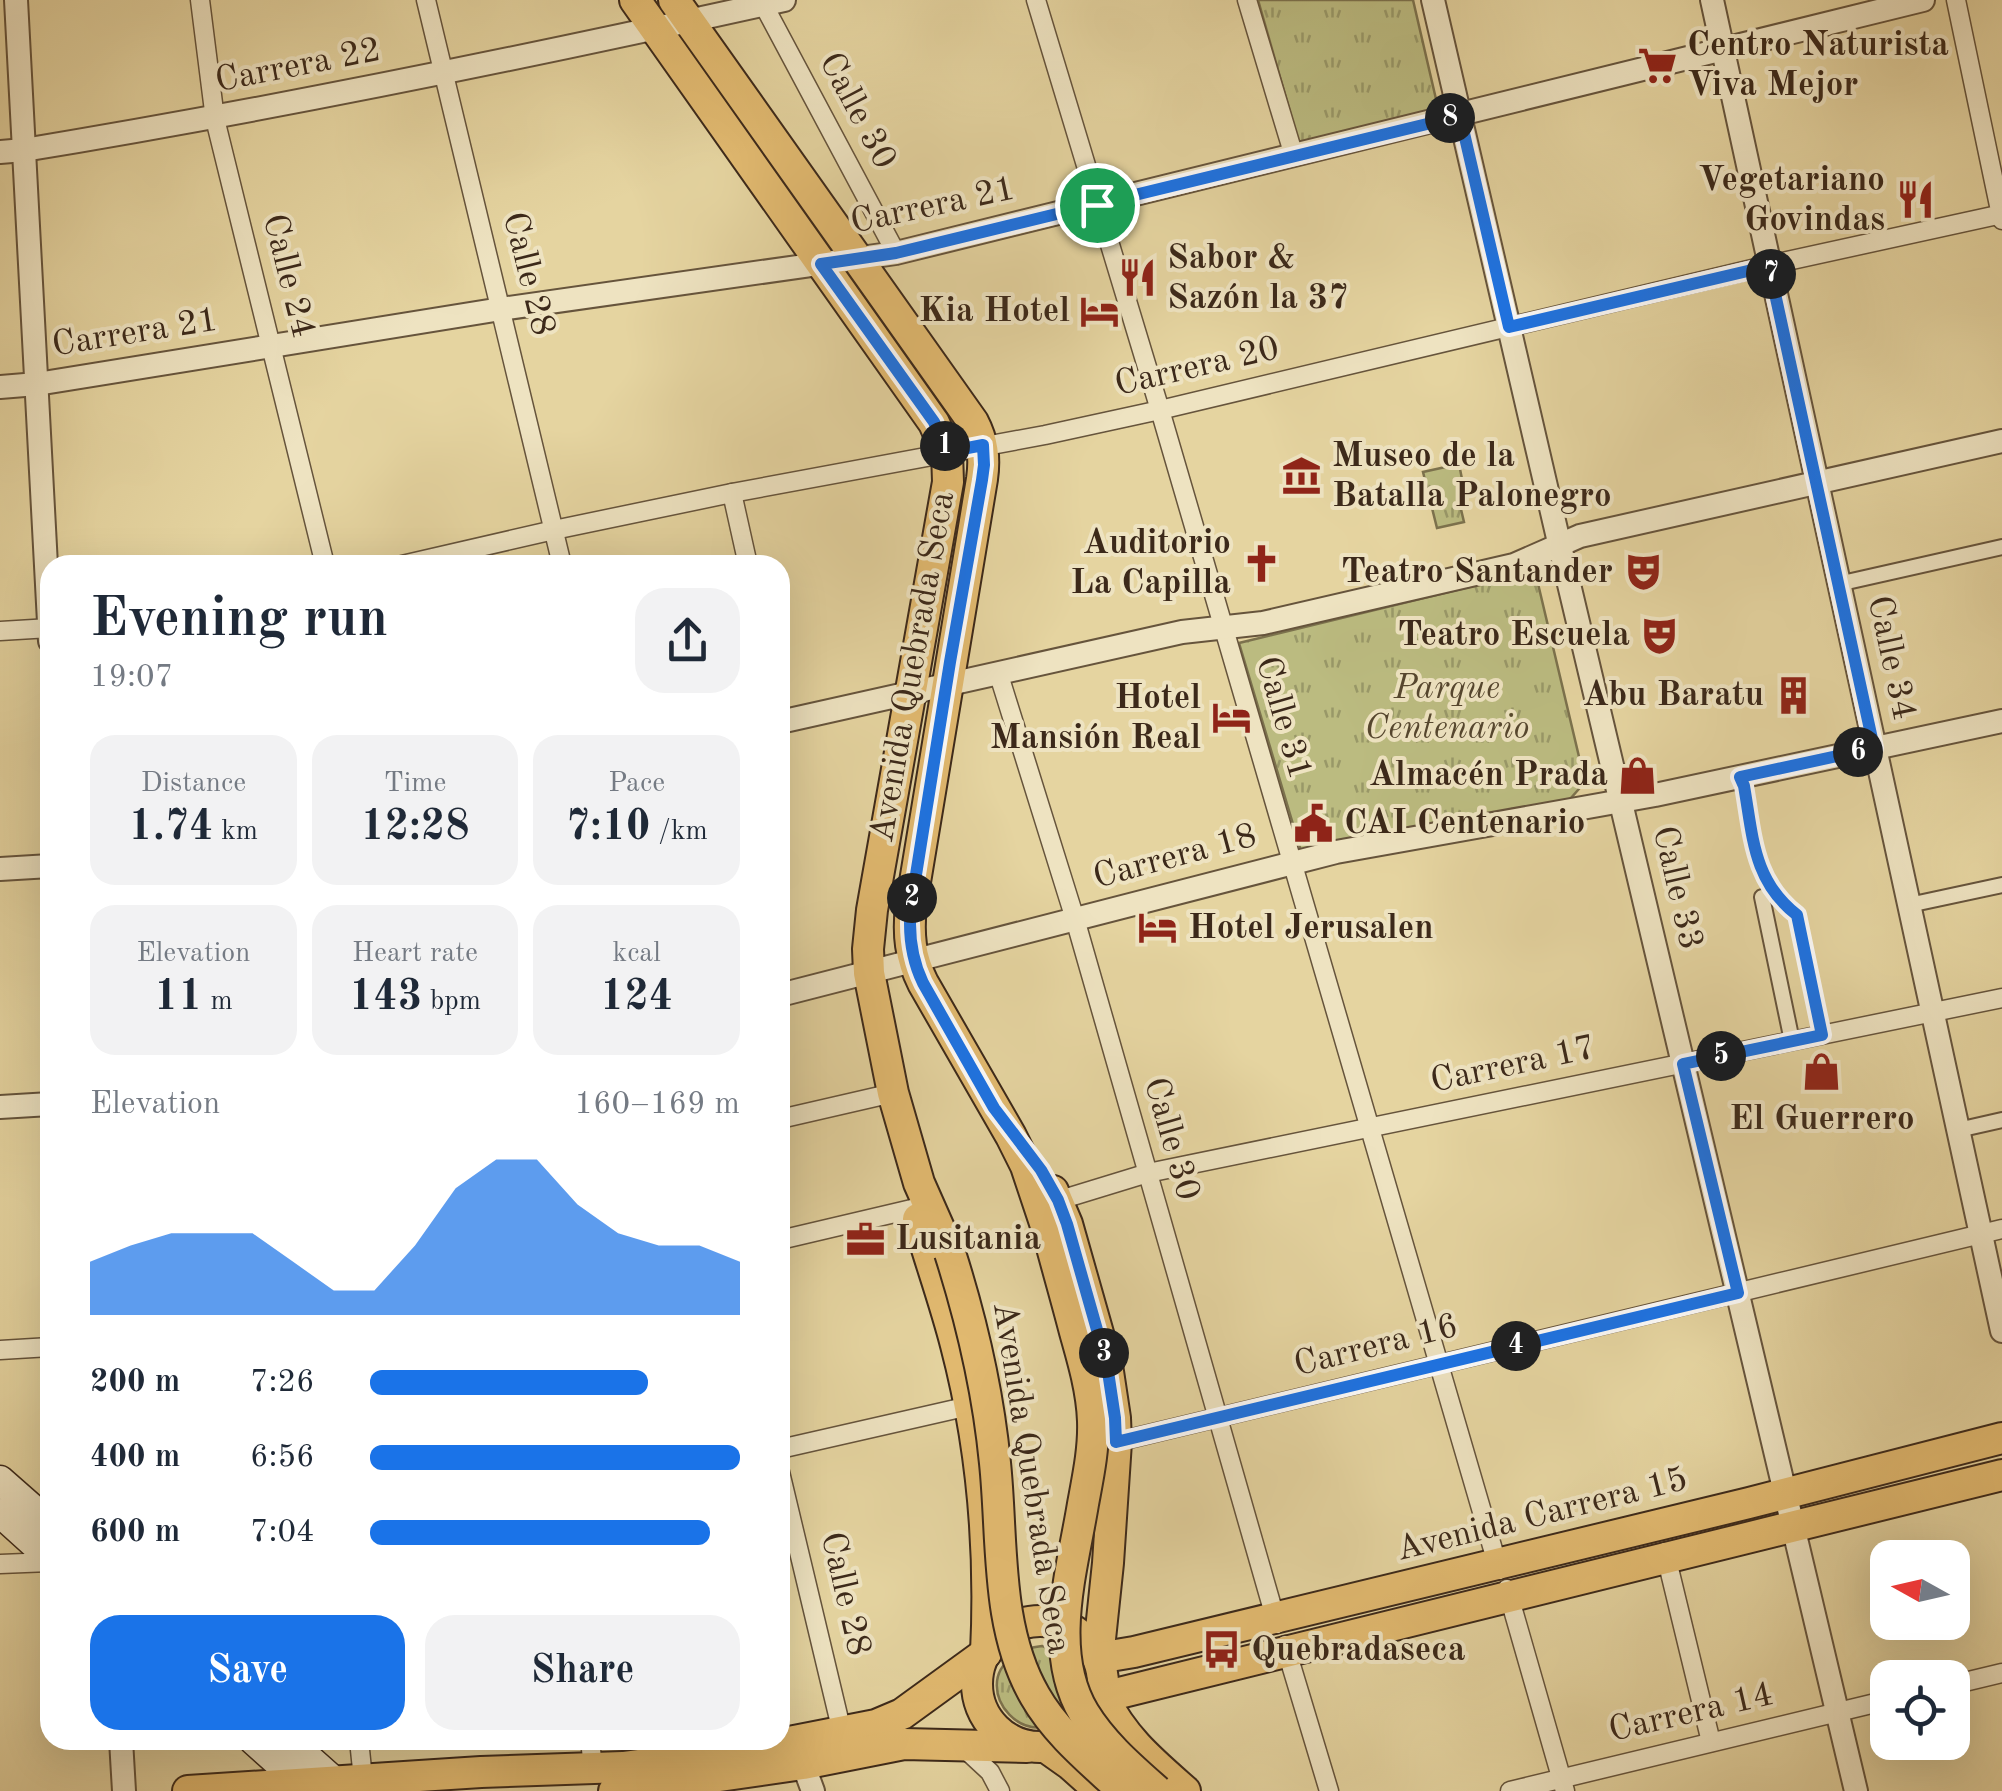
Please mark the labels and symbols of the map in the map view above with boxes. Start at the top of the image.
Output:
place label: Centro Naturista Viva Mejor [1687,28,1949,103]
street label: Carrera 22 [212,33,384,99]
supermarket icon: Centro Naturista Viva Mejor [1636,44,1678,86]
street label: Calle 30 [812,47,902,175]
pin: 8 [1425,93,1475,143]
pin [1055,163,1140,248]
place label: Vegetariano Govindas [1698,163,1885,238]
street label: Carrera 21 [847,171,1019,241]
restaurant icon: Vegetariano Govindas [1894,179,1936,221]
street label: Calle 28 [496,209,560,339]
street label: Calle 24 [256,211,320,341]
place label: Sabor & Sazón la 37 [1167,241,1348,316]
pin: 7 [1746,249,1796,299]
restaurant icon: Sabor & Sazón la 37 [1116,257,1158,299]
hotel icon: Kia Hotel [1079,290,1121,332]
place label: Kia Hotel [919,294,1070,329]
street label: Carrera 21 [49,303,221,363]
street label: Carrera 20 [1111,331,1283,403]
pin: 1 [920,421,970,471]
place label: Museo de la Batalla Palonegro [1332,439,1612,514]
museum icon: Museo de la Batalla Palonegro [1281,455,1323,497]
street label: Avenida Quebrada Seca [865,489,961,845]
place label: Auditorio La Capilla [1070,526,1231,601]
church icon: Auditorio La Capilla [1240,542,1282,584]
theatre icon: Teatro Santander [1622,551,1664,593]
place label: Teatro Santander [1341,555,1613,590]
street label: Calle 34 [1861,593,1921,723]
theatre icon: Teatro Escuela [1639,614,1681,656]
place label: Teatro Escuela [1398,618,1630,653]
street label: Calle 31 [1249,653,1317,783]
park label: Parque Centenario [1364,671,1530,746]
building icon: Abu Baratu [1773,674,1815,716]
place label: Abu Baratu [1582,678,1764,713]
place label: Hotel Mansión Real [990,681,1201,756]
hotel icon: Hotel Mansión Real [1210,697,1252,739]
pin: 6 [1833,727,1883,777]
shop icon: Almacén Prada [1617,754,1659,796]
place label: Almacén Prada [1369,758,1608,793]
public building icon: CAI Centenario [1293,802,1335,844]
place label: CAI Centenario [1344,806,1586,841]
street label: Carrera 18 [1090,818,1260,896]
street label: Calle 33 [1646,823,1708,953]
pin: 2 [887,873,937,923]
hotel icon: Hotel Jerusalen [1137,907,1179,949]
place label: Hotel Jerusalen [1188,911,1434,946]
street label: Carrera 17 [1427,1030,1599,1100]
pin: 5 [1696,1031,1746,1081]
shop icon: El Guerrero [1801,1051,1843,1093]
street label: Calle 30 [1137,1074,1205,1204]
place label: El Guerrero [1729,1102,1915,1137]
office icon: Lusitania [844,1218,886,1260]
place label: Lusitania [895,1222,1041,1257]
street label: Avenida Quebrada Seca [986,1300,1076,1656]
street label: Carrera 16 [1290,1309,1462,1383]
pin: 4 [1491,1321,1541,1371]
pin: 3 [1079,1328,1129,1378]
street label: Avenida Carrera 15 [1393,1462,1691,1568]
street label: Calle 28 [814,1529,876,1659]
north arrow [1870,1540,1970,1640]
bus stop icon: Quebradaseca [1200,1629,1242,1671]
place label: Quebradaseca [1251,1633,1466,1668]
street label: Carrera 14 [1605,1677,1777,1749]

